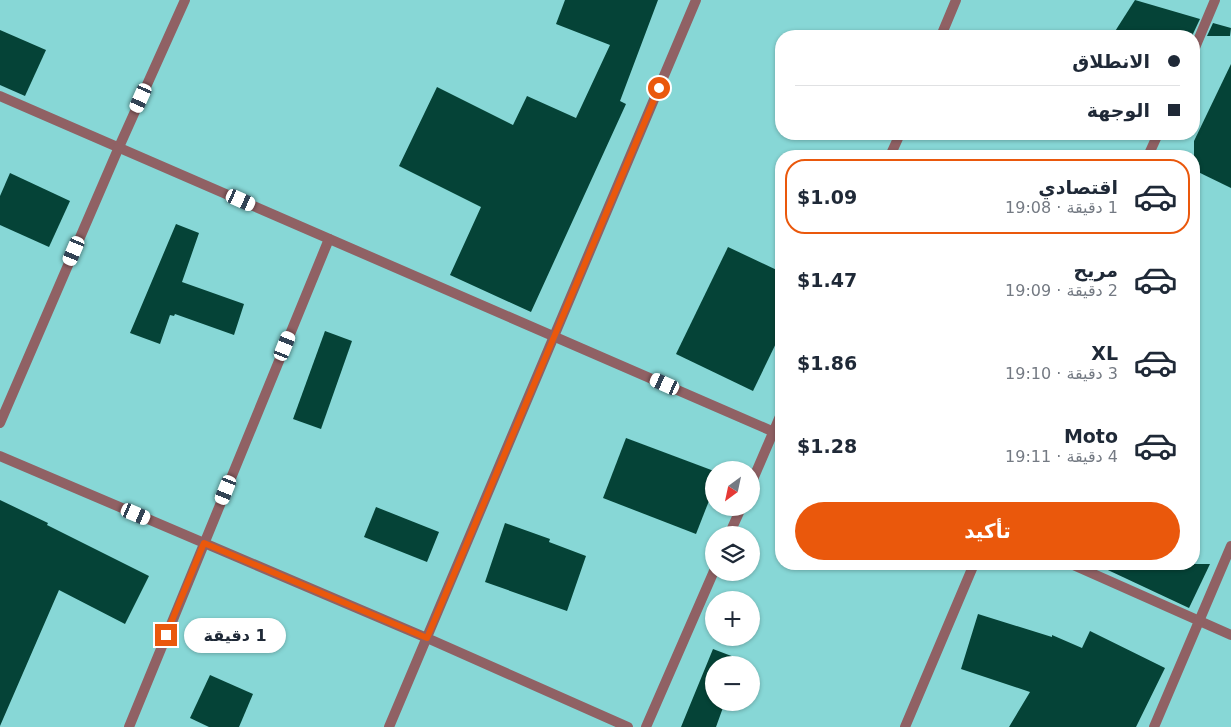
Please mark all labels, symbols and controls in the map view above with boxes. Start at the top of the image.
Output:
text: الانطلاق [1072,50,1150,72]
route start [648,77,670,99]
car [128,81,153,115]
text: الوجهة [1087,99,1150,121]
icon: car [1133,174,1178,219]
text: اقتصادي [1038,176,1118,198]
text: $1.09 [797,186,857,208]
car [224,187,257,213]
text: 1 دقيقة · 19:08 [1005,198,1118,217]
car [61,234,86,268]
icon: car [1133,257,1178,302]
text: مريح [1074,259,1118,281]
text: $1.47 [797,269,857,291]
text: 2 دقيقة · 19:09 [1005,281,1118,300]
car [272,329,297,363]
icon: car [1133,340,1178,385]
text: XL [1091,342,1118,364]
text: $1.86 [797,352,857,374]
text: 3 دقيقة · 19:10 [1005,364,1118,383]
car [648,371,681,397]
icon: car [1133,423,1178,468]
text: Moto [1064,425,1118,447]
text: $1.28 [797,435,857,457]
text: 4 دقيقة · 19:11 [1005,447,1118,466]
north arrow [705,461,760,516]
map controls [705,461,760,711]
car [213,473,238,507]
car [119,501,152,527]
button: تأكيد [795,502,1180,560]
button: layers [705,526,760,581]
button: + [705,591,760,646]
callout: 1 دقيقة [184,618,286,652]
route end [155,624,177,646]
text: 1 دقيقة [203,626,267,645]
button: − [705,656,760,711]

